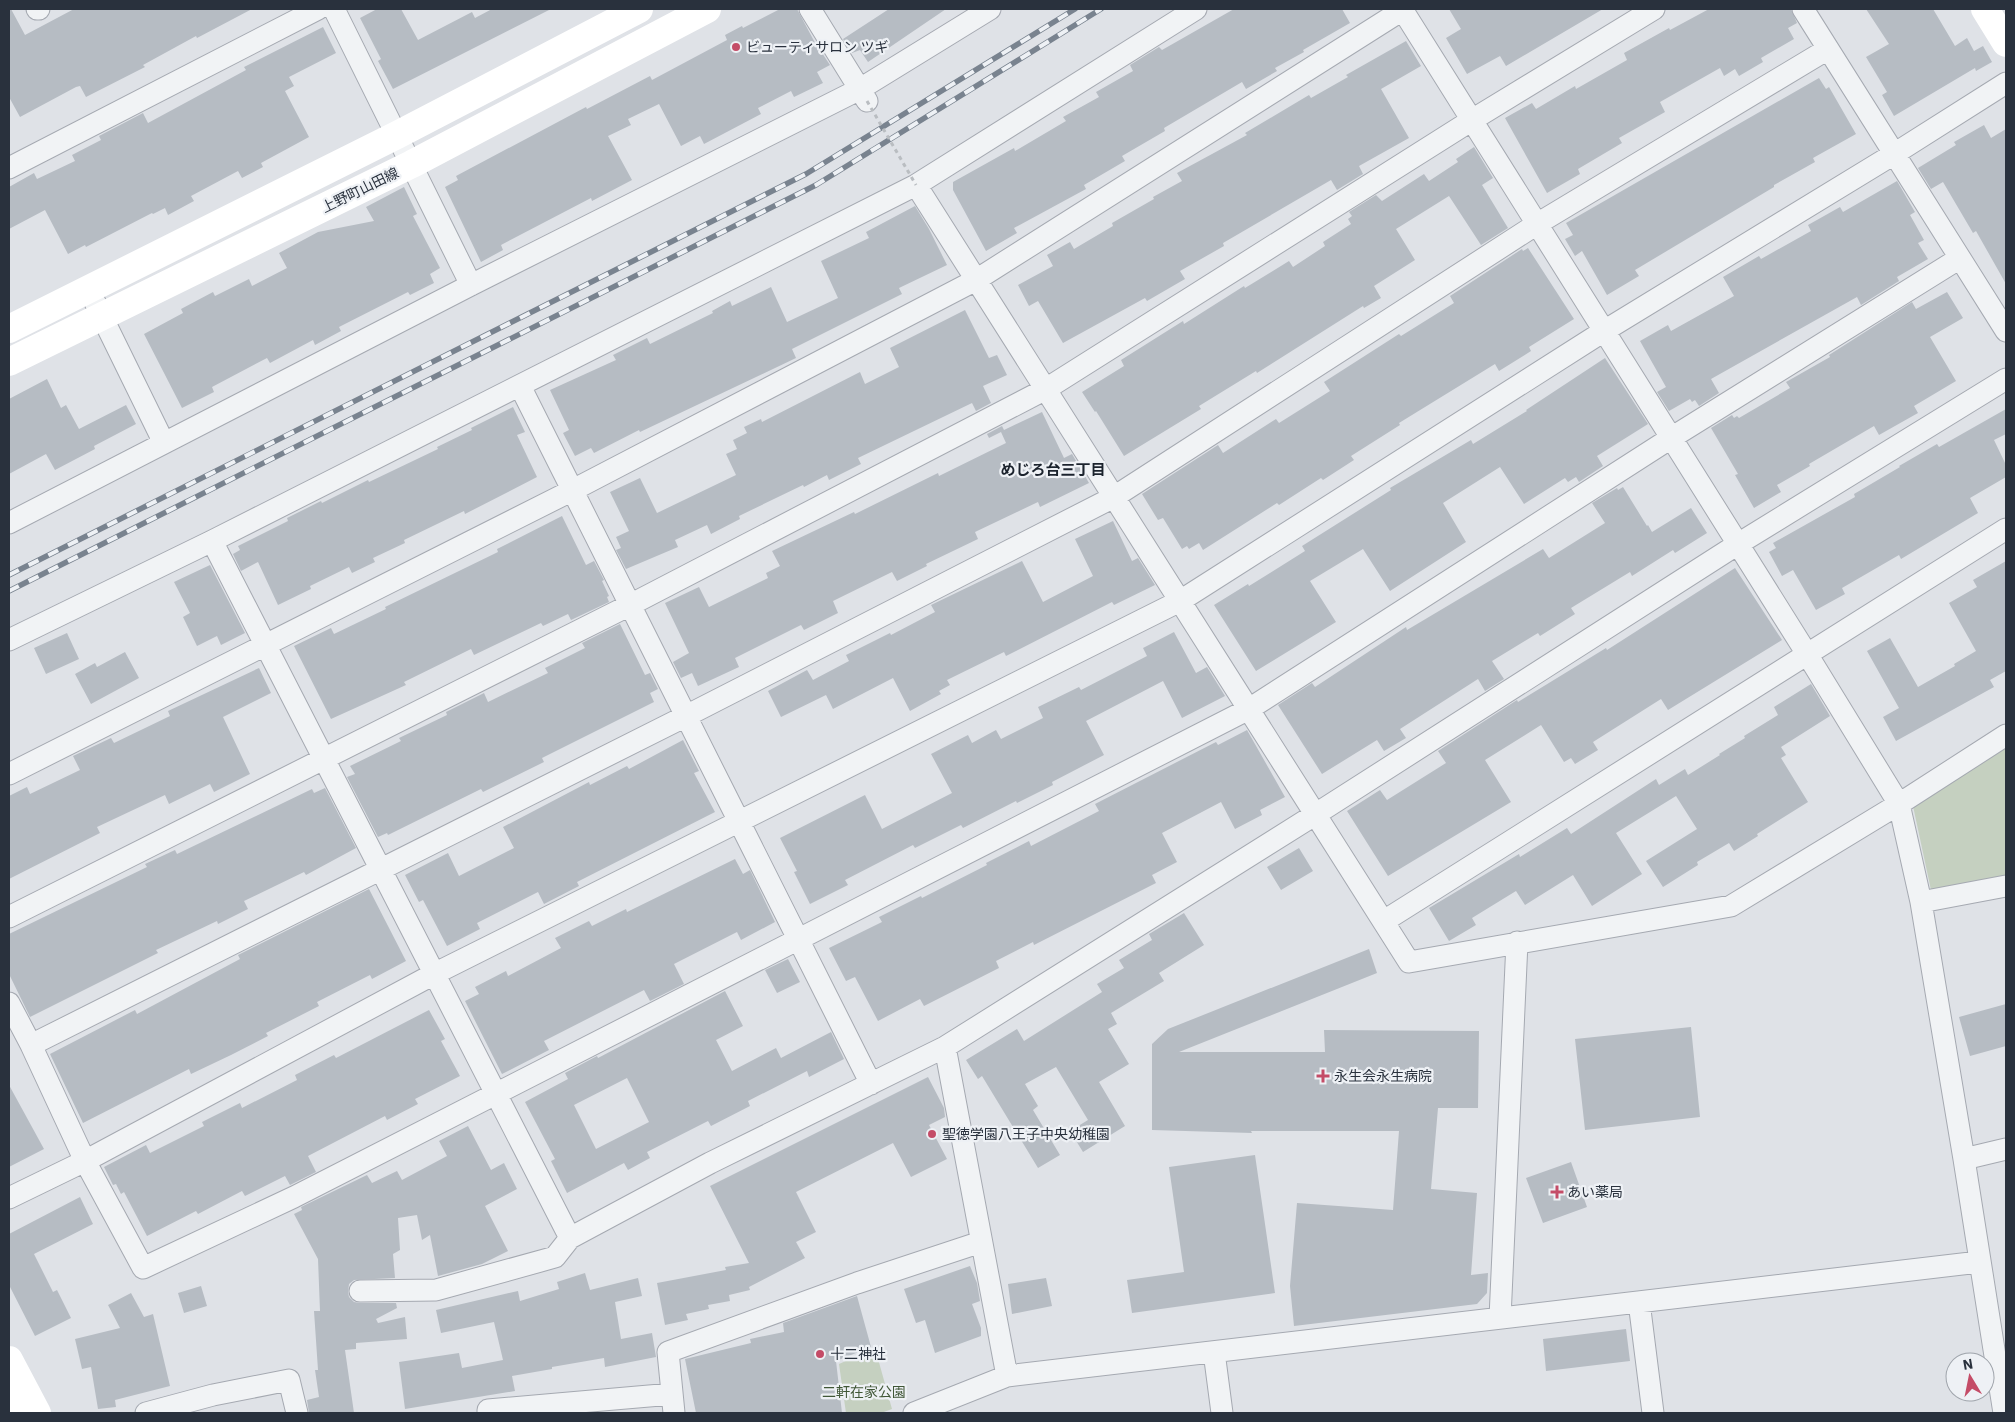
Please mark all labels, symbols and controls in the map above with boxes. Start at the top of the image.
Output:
place label: ビューティサロン ツギ [746,38,888,56]
marker: ビューティサロン ツギ [730,41,742,53]
street label: 上野町山田線 [318,163,402,217]
district label: めじろ台三丁目 [1000,460,1106,479]
place label: 永生会永生病院 [1334,1067,1432,1085]
marker: 永生会永生病院 [1316,1069,1330,1083]
place label: 聖徳学園八王子中央幼稚園 [942,1125,1110,1143]
marker: 聖徳学園八王子中央幼稚園 [926,1128,938,1140]
place label: あい薬局 [1567,1183,1623,1201]
marker: あい薬局 [1551,1186,1563,1198]
place label: 十二神社 [830,1345,886,1363]
marker: 十二神社 [814,1348,826,1360]
north arrow [1945,1352,1995,1402]
text: N [1961,1354,1974,1374]
park label: 二軒在家公園 [822,1383,906,1401]

